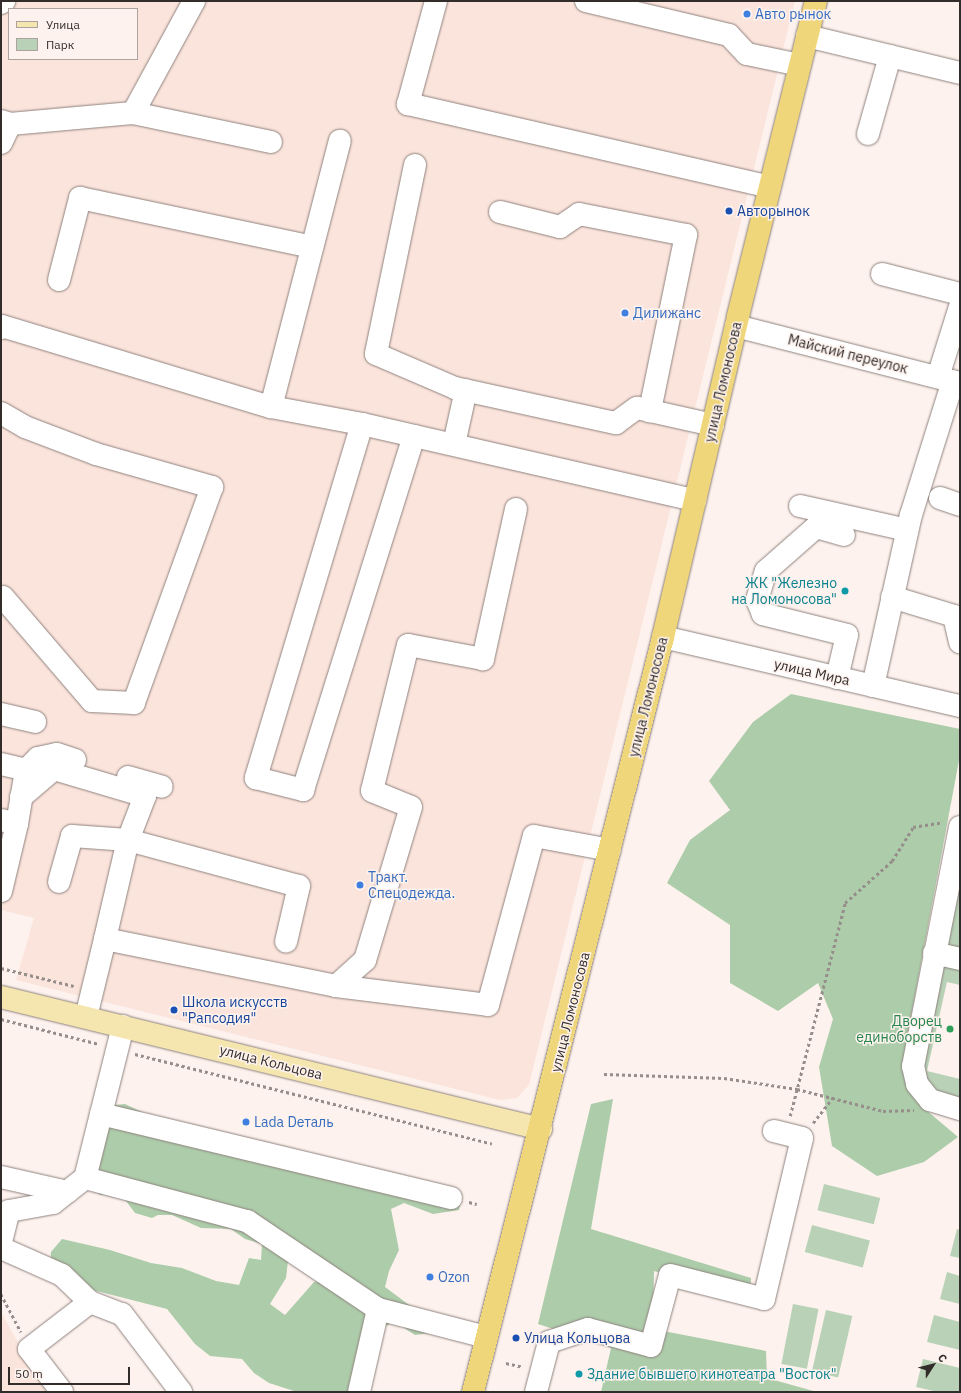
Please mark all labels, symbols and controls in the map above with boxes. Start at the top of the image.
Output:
place label: Авто рынок [755,6,831,22]
legend [8,8,138,60]
marker: Авто рынок [742,9,752,19]
text: Улица [46,17,80,32]
text: Парк [46,37,74,52]
place label: Авторынок [737,203,810,219]
marker: Авторынок [724,206,734,216]
place label: Дилижанс [633,305,701,321]
marker: Дилижанс [620,308,630,318]
street label: улица Ломоносова [701,320,745,444]
street label: Майский переулок [786,331,910,377]
place label: ЖК "Железно на Ломоносова" [731,575,837,608]
marker: ЖК "Железно на Ломоносова" [840,586,850,596]
street label: улица Ломоносова [625,635,671,759]
street label: улица Мира [772,655,852,689]
place label: Тракт. Спецодежда. [368,869,455,902]
marker: Тракт. Спецодежда. [355,880,365,890]
street label: улица Ломоносова [547,950,593,1074]
place label: Школа искусств "Рапсодия" [182,994,288,1026]
marker: Школа искусств "Рапсодия" [169,1005,179,1015]
place label: Дворец единоборств [856,1013,942,1046]
marker: Дворец единоборств [945,1024,955,1034]
street label: улица Кольцова [218,1041,324,1083]
place label: Lada Dеталь [254,1114,334,1130]
marker: Lada Dеталь [241,1117,251,1127]
place label: Ozon [438,1269,470,1285]
marker: Ozon [425,1272,435,1282]
place label: Улица Кольцова [524,1330,630,1346]
marker: Улица Кольцова [511,1333,521,1343]
north arrow [913,1345,953,1385]
text: С [935,1351,950,1365]
scale bar [10,1359,132,1385]
text: 50 m [15,1366,43,1381]
place label: Здание бывшего кинотеатра "Восток" [587,1366,837,1382]
marker: Здание бывшего кинотеатра "Восток" [574,1369,584,1379]

